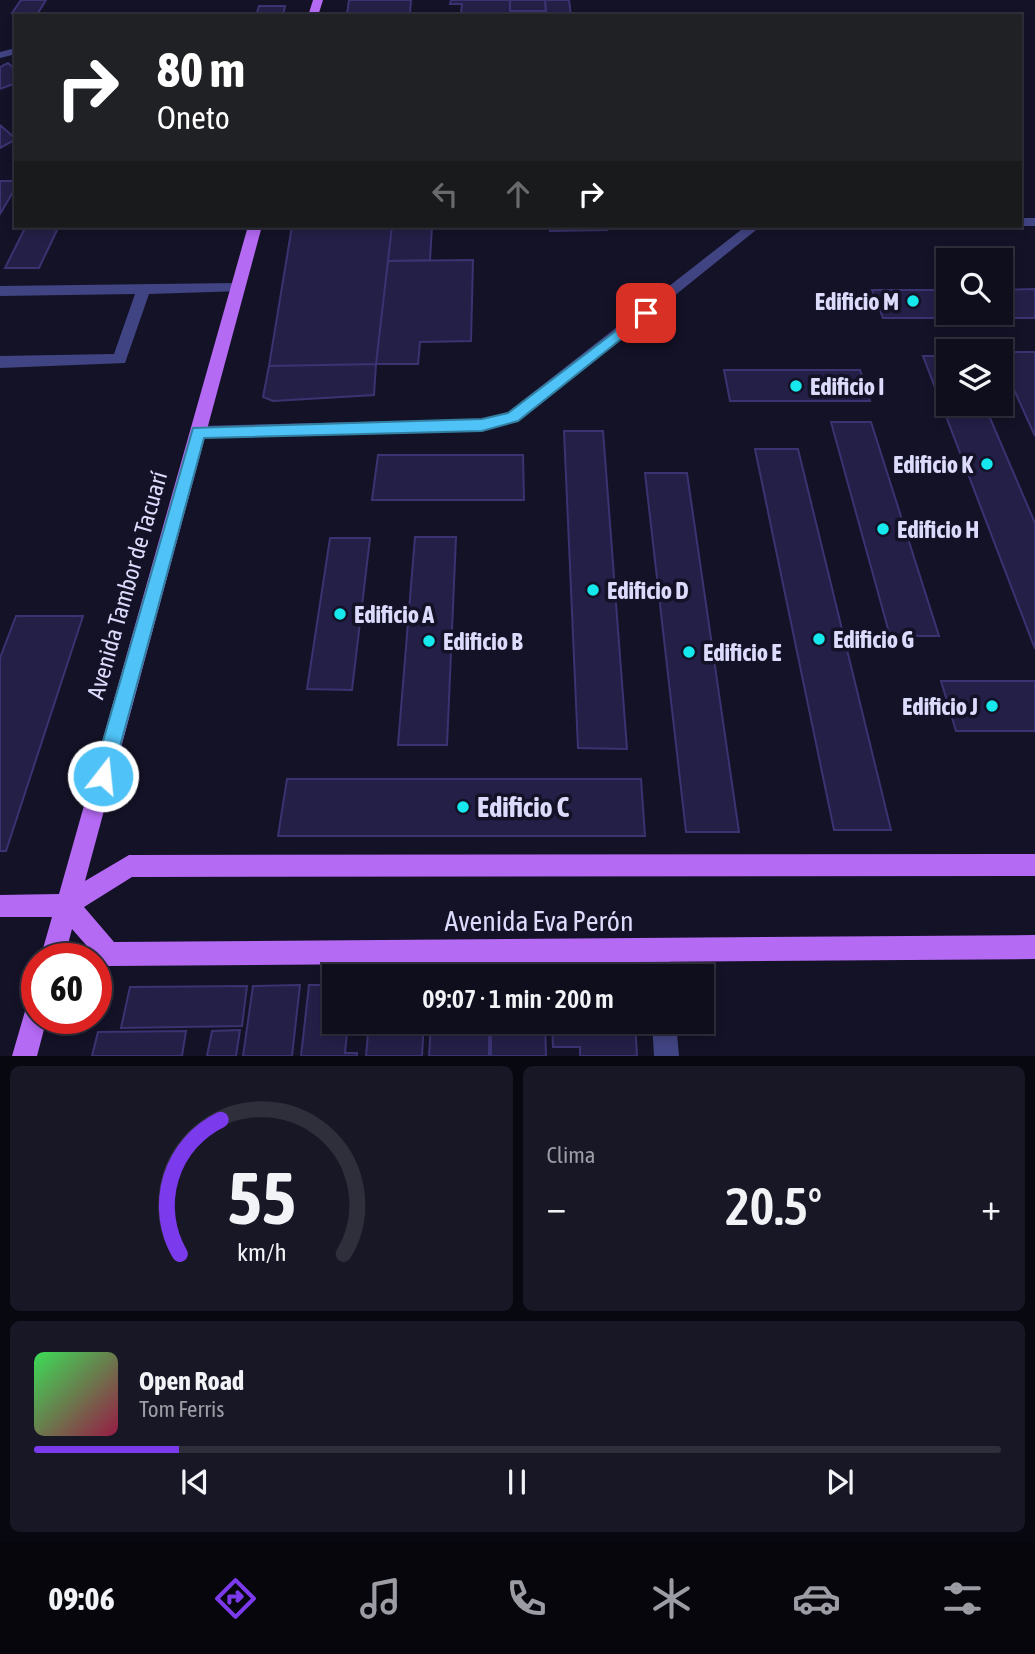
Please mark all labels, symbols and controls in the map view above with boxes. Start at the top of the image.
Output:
text: 80 m [157,41,245,97]
icon: right [42,42,133,133]
text: Oneto [157,99,230,136]
icon: left [426,175,464,213]
icon: ahead [499,175,537,213]
icon: right [572,175,610,213]
map controls [936,248,1013,416]
button: search [936,248,1013,325]
pin [616,283,676,343]
place label: Edificio M [815,288,899,315]
marker: Edificio M [905,293,921,309]
icon: arrive [627,294,665,332]
button: layers [936,339,1013,416]
place label: Edificio I [810,373,884,400]
marker: Edificio I [788,378,804,394]
place label: Edificio K [893,451,973,478]
marker: Edificio K [979,456,995,472]
street label: Avenida Tambor de Tacuarí [82,468,172,702]
place label: Edificio H [897,516,979,543]
marker: Edificio H [875,521,891,537]
place label: Edificio D [607,577,689,604]
marker: Edificio D [585,582,601,598]
place label: Edificio A [354,601,434,628]
marker: Edificio A [332,606,348,622]
place label: Edificio G [833,626,914,653]
place label: Edificio B [443,628,523,655]
marker: Edificio G [811,631,827,647]
marker: Edificio B [421,633,437,649]
place label: Edificio E [703,639,781,666]
marker: Edificio E [681,644,697,660]
place label: Edificio J [902,693,978,720]
marker: Edificio J [984,698,1000,714]
position arrow [66,739,140,813]
place label: Edificio C [477,791,570,823]
marker: Edificio C [455,799,471,815]
street label: Avenida Eva Perón [444,905,634,937]
speed limit sign: 60 [21,943,112,1034]
text: 09:07 · 1 min · 200 m [422,984,614,1014]
text: Clima [547,1142,596,1168]
text: 55 [227,1157,295,1240]
text: 20.5° [725,1176,822,1236]
text: − [547,1185,566,1228]
text: + [981,1185,1001,1228]
text: km/h [236,1238,286,1266]
text: Open Road [139,1366,244,1396]
text: Tom Ferris [139,1396,224,1422]
icon: previous [176,1463,214,1501]
icon: pause [498,1463,536,1501]
icon: next [821,1463,859,1501]
icon: directions [211,1574,260,1623]
icon: music [356,1574,405,1623]
icon: phone [502,1574,551,1623]
icon: climate [647,1574,696,1623]
icon: car [792,1574,841,1623]
icon: filters [938,1574,987,1623]
text: 09:06 [48,1580,115,1617]

